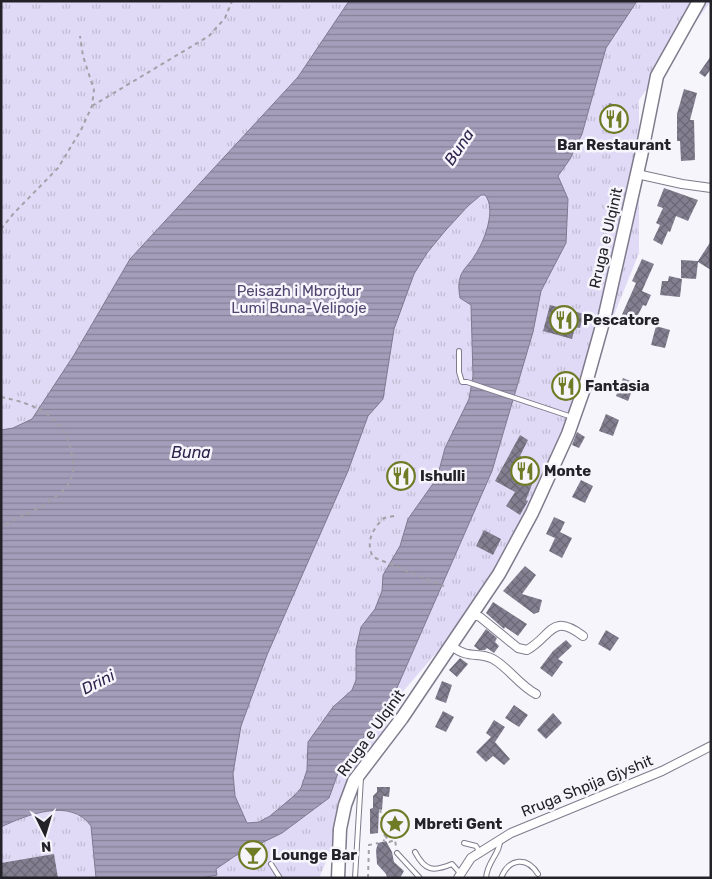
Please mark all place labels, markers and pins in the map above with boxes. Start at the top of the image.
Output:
restaurant icon: Bar Restaurant [599,104,629,134]
place label: Bar Restaurant [557,136,671,154]
restaurant icon: Pescatore [549,305,579,335]
place label: Pescatore [583,311,660,329]
restaurant icon: Fantasia [551,371,581,401]
place label: Fantasia [585,377,650,395]
restaurant icon: Monte [510,456,540,486]
restaurant icon: Ishulli [386,461,416,491]
place label: Monte [544,462,591,480]
place label: Ishulli [420,467,465,485]
place icon: Mbreti Gent [380,809,410,839]
place label: Mbreti Gent [414,815,502,833]
bar icon: Lounge Bar [238,840,268,870]
place label: Lounge Bar [272,846,357,864]

